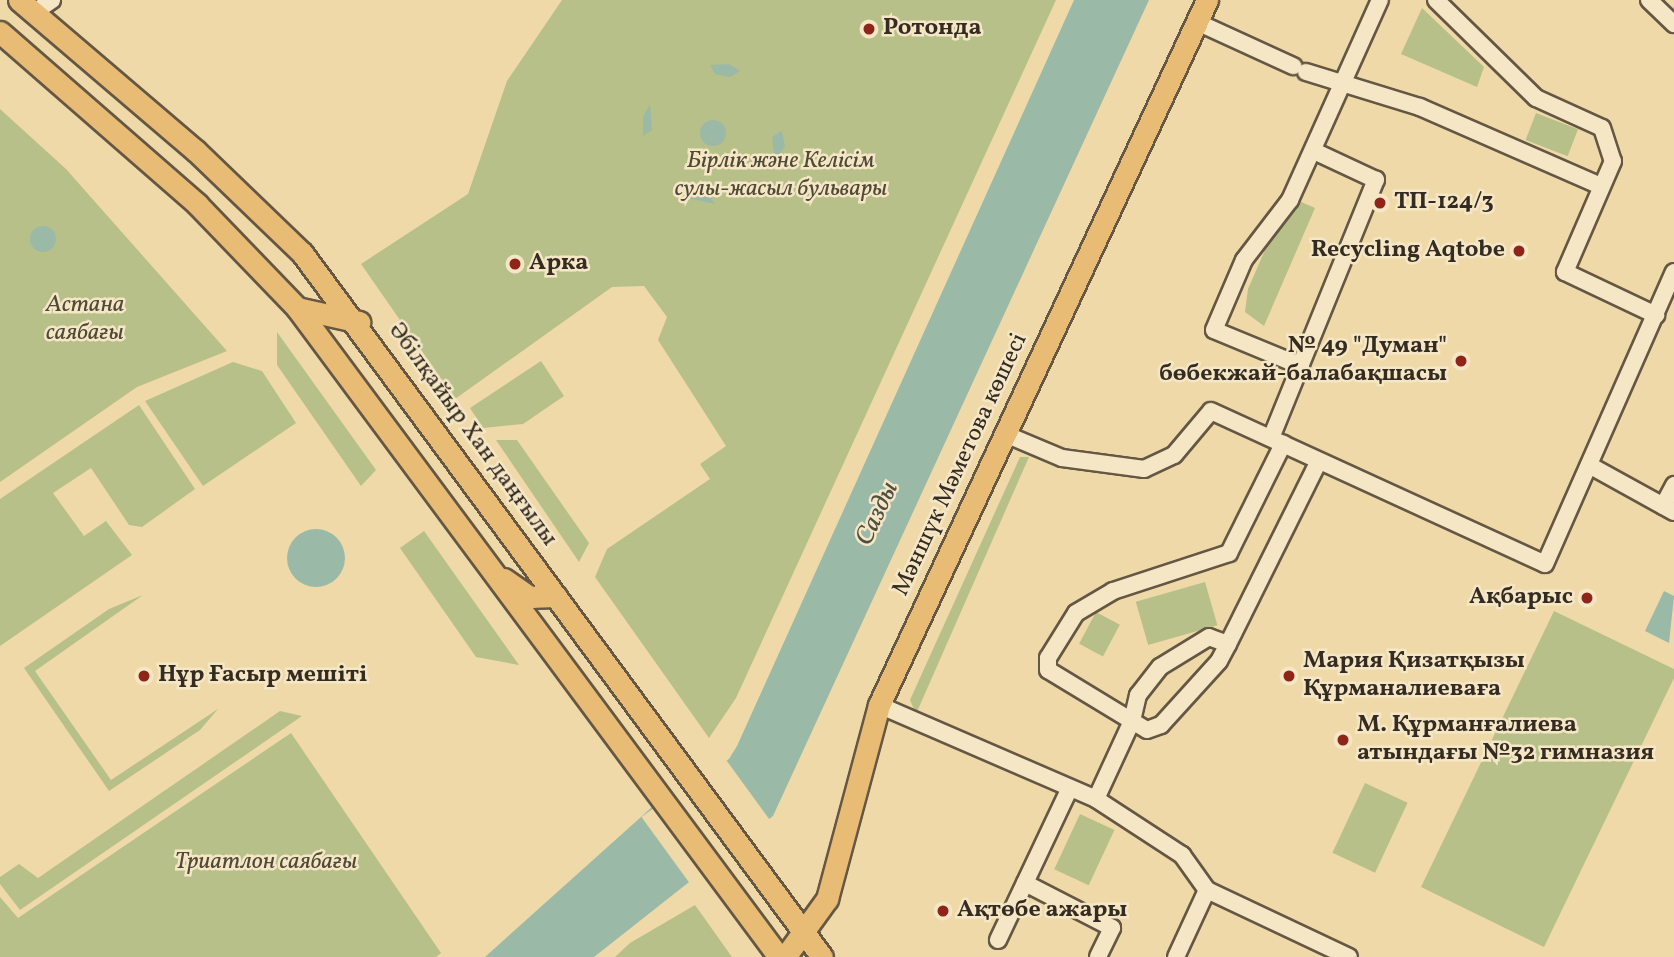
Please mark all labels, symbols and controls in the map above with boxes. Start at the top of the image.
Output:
place label: Ротонда [883,15,982,43]
marker: Ротонда [861,21,877,37]
park label: Бірлік және Келісім сулы-жасыл бульвары [675,148,887,204]
place label: ТП-124/3 [1394,189,1494,217]
marker: ТП-124/3 [1372,195,1388,211]
place label: Recycling Aqtobe [1311,237,1505,265]
marker: Recycling Aqtobe [1511,243,1527,259]
place label: Арка [529,250,588,278]
marker: Арка [507,256,523,272]
park label: Астана саябағы [46,292,124,348]
street label: Әбілқайыр Хан даңғылы [381,318,563,552]
street label: Мәншүк Мәметова көшесі [887,329,1035,601]
place label: № 49 "Думан" бөбекжай-балабақшасы [1159,333,1447,389]
marker: № 49 "Думан" бөбекжай-балабақшасы [1453,353,1469,369]
water label: Сазды [850,477,906,551]
place label: Ақбарыс [1469,584,1573,612]
marker: Ақбарыс [1579,590,1595,606]
place label: Мария Қизатқызы Құрманалиеваға [1303,648,1525,704]
place label: Нұр Ғасыр мешіті [158,662,368,690]
marker: Нұр Ғасыр мешіті [136,668,152,684]
marker: Мария Қизатқызы Құрманалиеваға [1281,668,1297,684]
place label: М. Құрманғалиева атындағы №32 гимназия [1357,712,1654,768]
marker: М. Құрманғалиева атындағы №32 гимназия [1335,732,1351,748]
park label: Триатлон саябағы [175,849,357,877]
place label: Ақтөбе ажары [957,897,1127,925]
marker: Ақтөбе ажары [935,903,951,919]

